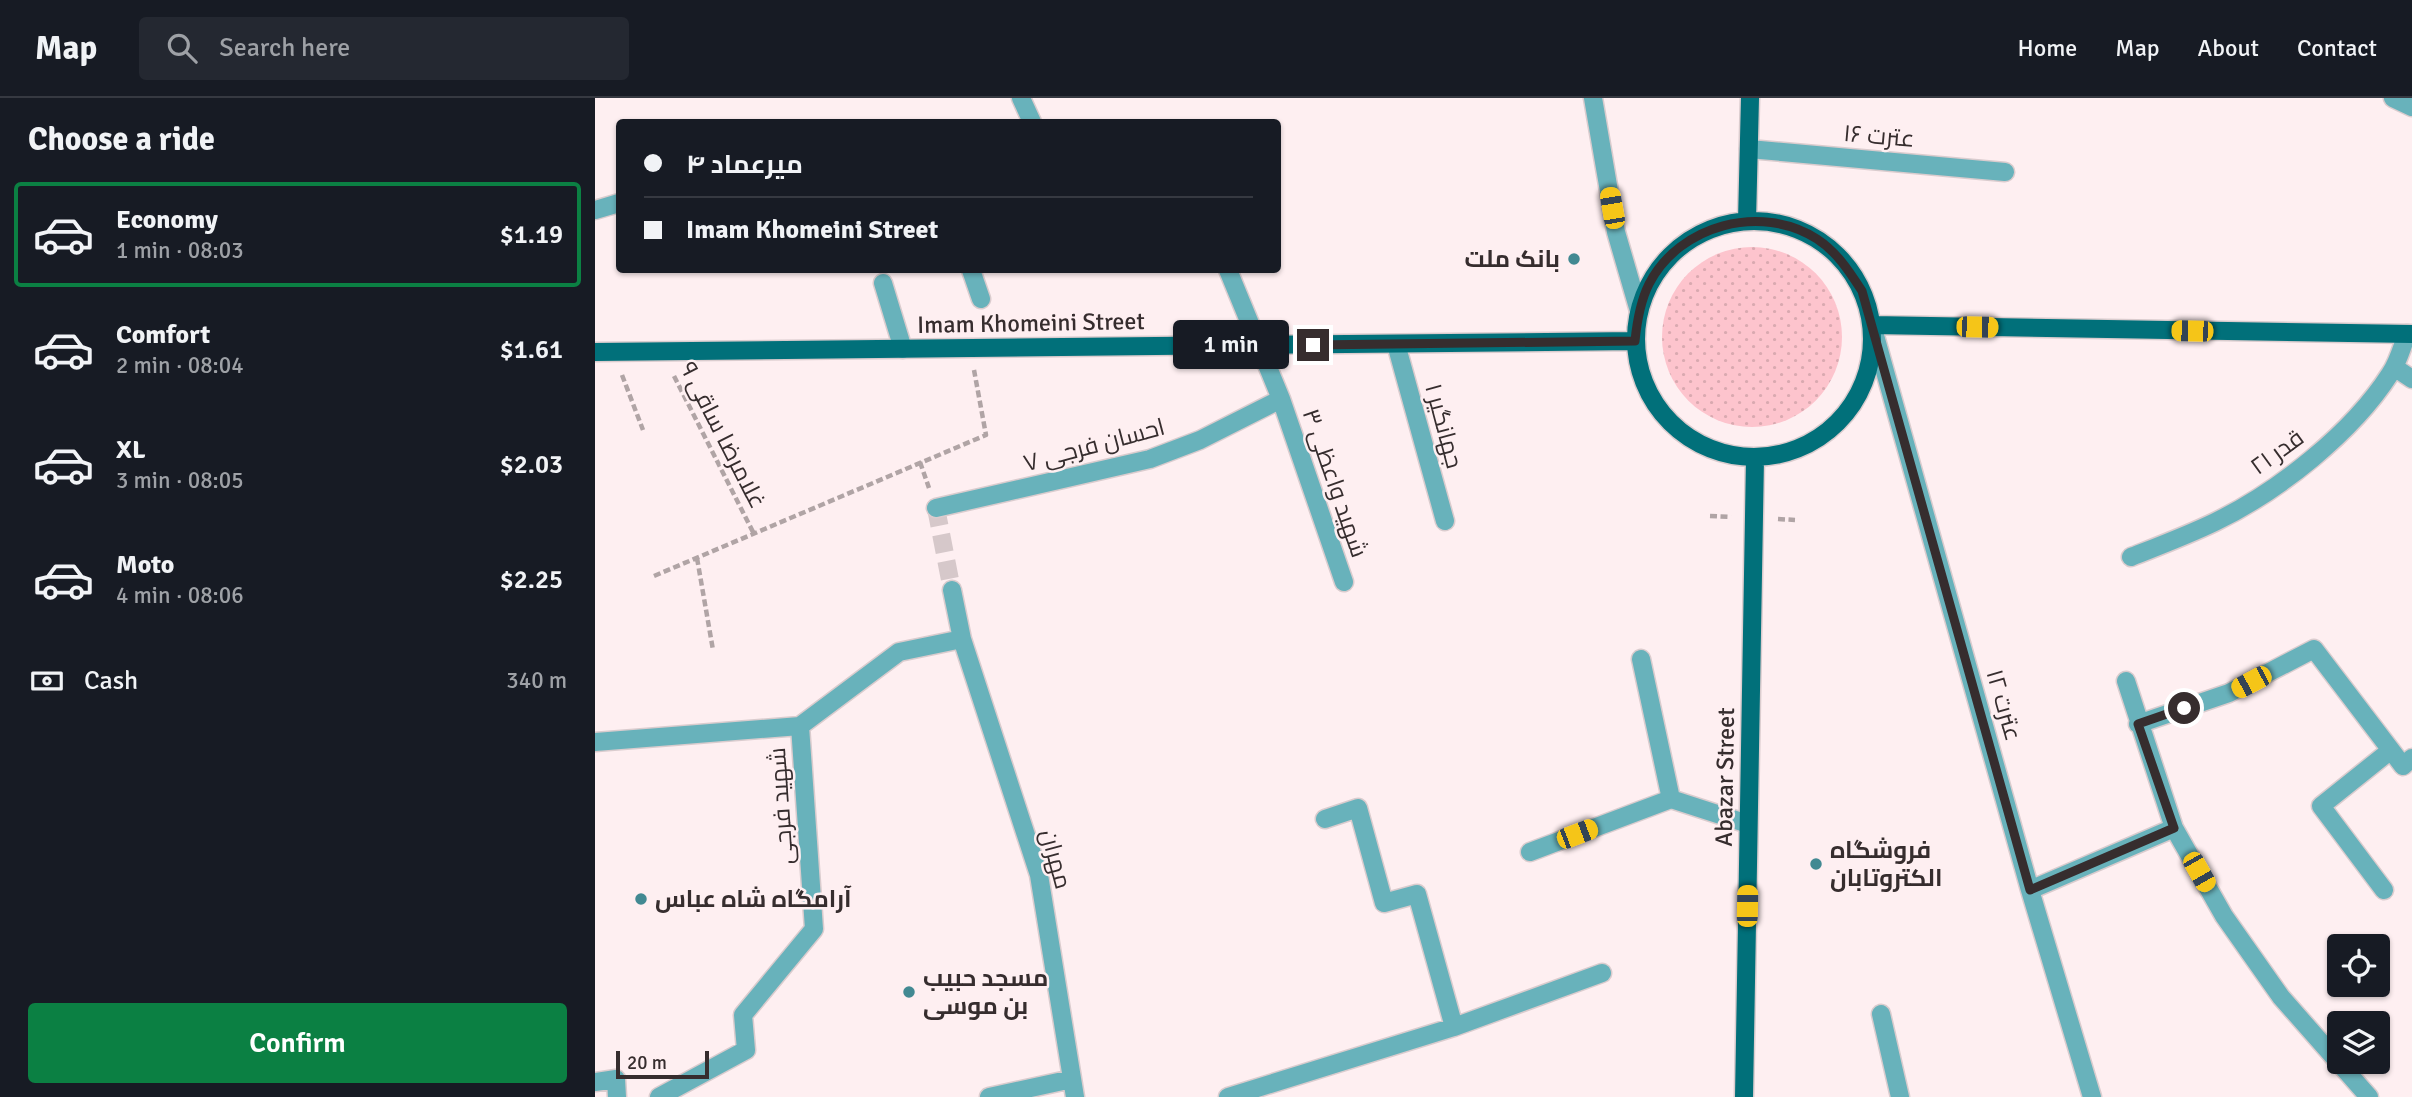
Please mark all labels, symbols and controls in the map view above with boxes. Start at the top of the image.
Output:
search box [139,17,629,80]
text: Map [35,28,97,69]
icon: search [163,29,201,67]
text: Search here [219,32,350,64]
text: Home [2017,33,2077,63]
text: Map [2115,33,2160,63]
text: About [2198,33,2259,63]
text: Contact [2297,33,2377,63]
street label: عترت ۱۶ [1842,118,1916,154]
text: Choose a ride [28,120,215,159]
text: میرعماد ۴ [686,149,803,181]
car [1599,185,1626,231]
icon: car [32,203,95,266]
text: Economy [116,204,218,236]
text: Imam Khomeini Street [686,214,938,246]
text: $1.19 [500,219,563,251]
text: 1 min · 08:03 [116,236,244,265]
place label: بانک ملت [1465,244,1560,274]
marker: بانک ملت [1566,251,1582,267]
street label: Imam Khomeini Street [917,306,1145,340]
car [1956,316,1999,338]
icon: car [32,318,95,381]
text: Comfort [116,319,210,351]
callout: 1 min [1173,320,1289,370]
car [2171,320,2214,342]
route end [1297,329,1329,361]
text: 1 min [1203,330,1259,359]
text: $1.61 [500,334,563,366]
text: 2 min · 08:04 [116,351,244,380]
street label: غلامرضا ساقی ۹ [673,357,773,513]
street label: جهانگیر ۱ [1418,380,1470,472]
street label: شهید واعظی ۳ [1296,405,1374,561]
street label: احسان فرجی ۷ [1020,412,1168,478]
street label: قدر ۲۱ [2244,423,2310,481]
icon: car [32,433,95,496]
text: XL [116,434,146,466]
text: $2.03 [500,449,563,481]
text: 3 min · 08:05 [116,466,244,495]
icon: car [32,548,95,611]
text: Moto [116,549,174,581]
text: $2.25 [500,564,563,596]
text: 4 min · 08:06 [116,581,244,610]
icon: cash [28,662,66,700]
car [2228,663,2275,701]
text: Cash [84,665,138,697]
text: 340 m [506,666,567,695]
street label: عترت ۱۲ [1980,666,2028,744]
route start [2168,692,2200,724]
street label: Abazar Street [1709,707,1741,847]
street label: شهید فرجی [762,747,800,865]
car [1554,817,1601,851]
street label: مهران [1034,826,1078,892]
place label: فروشگاه الکتروتابان [1830,835,1942,893]
car [2180,849,2219,895]
marker: فروشگاه الکتروتابان [1808,856,1824,872]
place label: آرامگاه شاه عباس [655,884,852,914]
car [1737,885,1758,927]
marker: آرامگاه شاه عباس [633,891,649,907]
map controls [2327,934,2390,1074]
button: locate [2327,934,2390,997]
place label: مسجد حبیب بن موسی [923,963,1048,1021]
marker: مسجد حبیب بن موسی [901,984,917,1000]
button: Confirm [28,1003,567,1083]
button: layers [2327,1011,2390,1074]
scale bar [616,1048,709,1080]
text: 20 m [627,1051,667,1075]

